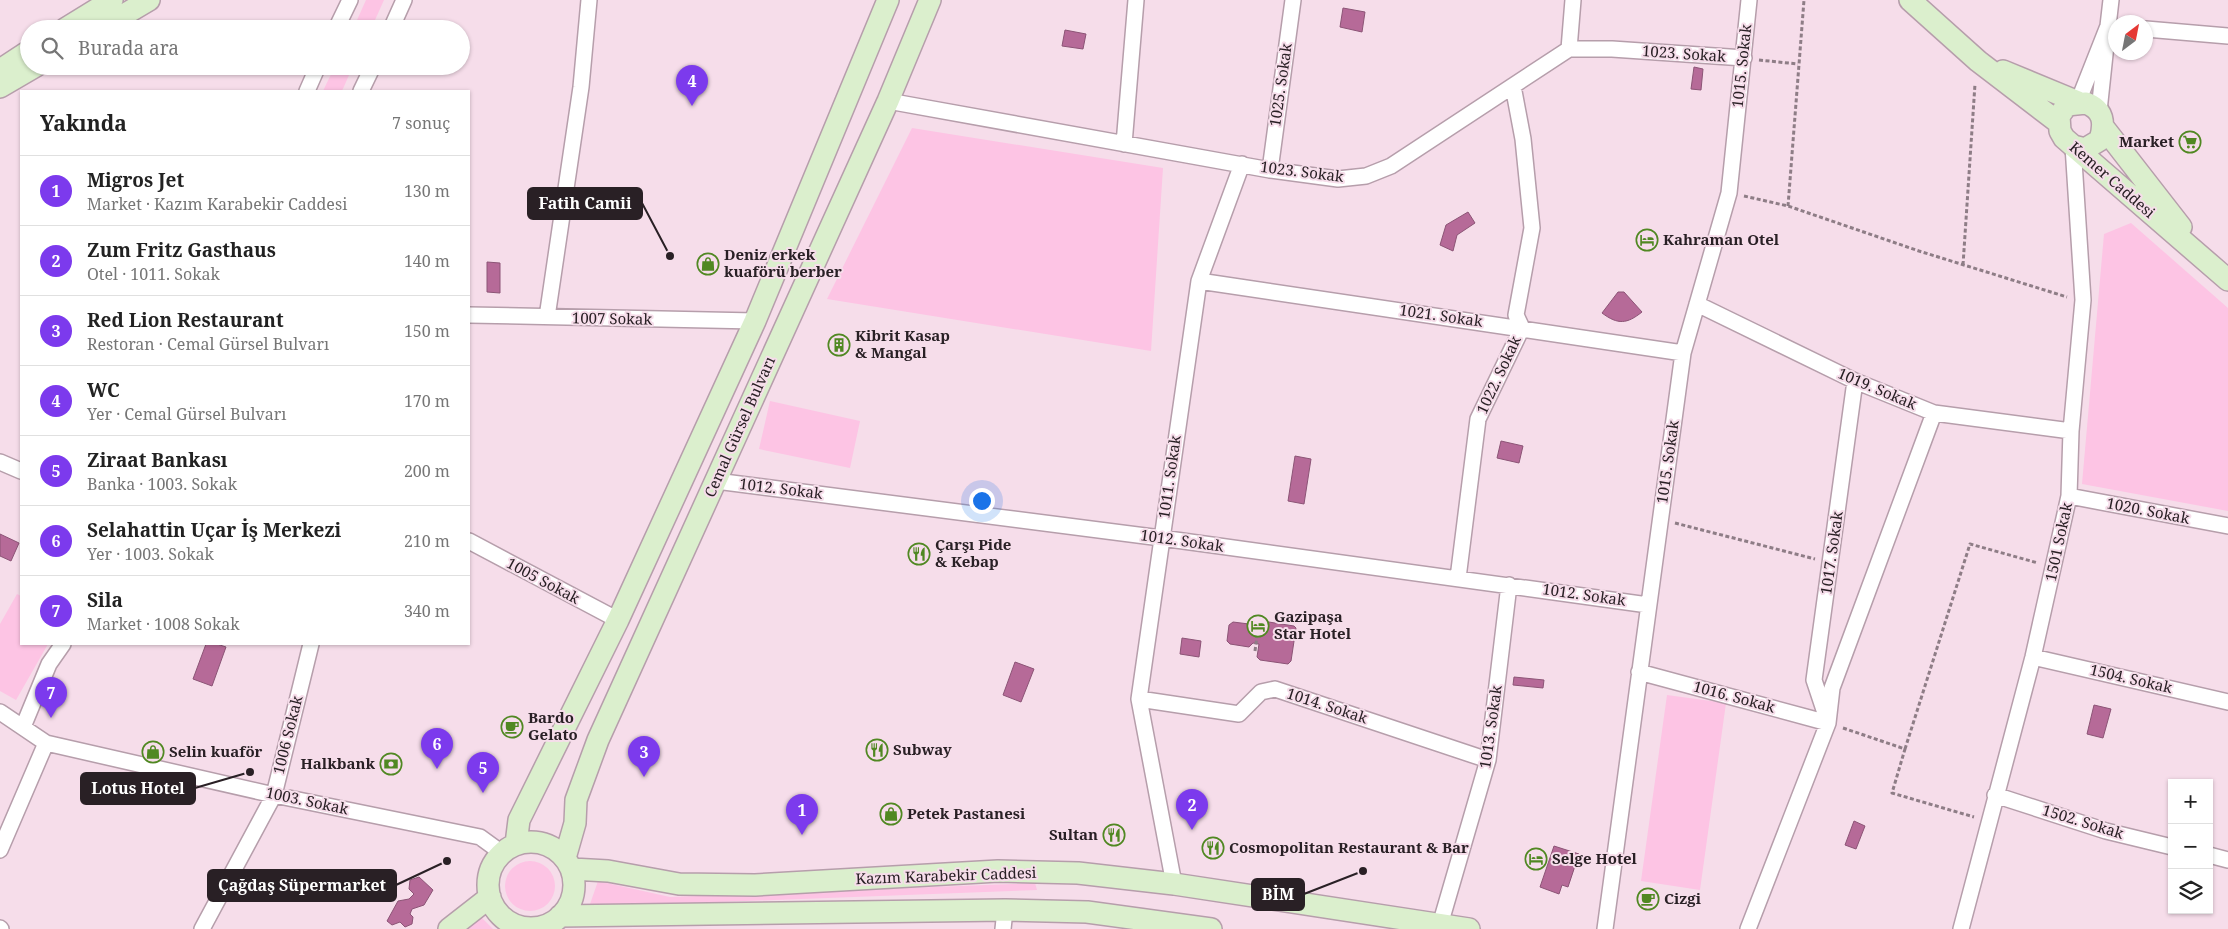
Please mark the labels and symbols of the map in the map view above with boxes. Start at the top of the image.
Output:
north arrow [2108,15,2153,60]
street label: 1015. Sokak [1727,23,1755,109]
street label: 1023. Sokak [1641,40,1727,66]
street label: 1025. Sokak [1264,42,1296,128]
pin: 4 [676,65,708,106]
supermarket icon: Market [2178,130,2202,154]
place label: Market [2119,131,2174,151]
street label: Kemer Caddesi [2066,137,2160,222]
street label: 1023. Sokak [1259,156,1345,186]
callout: Fatih Camii [528,188,642,219]
text: Fatih Camii [538,192,632,214]
hotel icon: Kahraman Otel [1635,228,1659,252]
place label: Kahraman Otel [1663,229,1780,249]
place label: Deniz erkek kuaförü berber [724,244,842,281]
shop icon: Deniz erkek kuaförü berber [696,252,720,276]
street label: 1021. Sokak [1398,299,1484,331]
street label: 1007 Sokak [572,307,653,329]
place label: Kibrit Kasap & Mangal [855,325,950,362]
street label: 1022. Sokak [1471,332,1525,417]
building icon: Kibrit Kasap & Mangal [827,333,851,357]
street label: Cemal Gürsel Bulvarı [699,353,779,500]
street label: 1019. Sokak [1835,362,1920,414]
street label: 1015. Sokak [1651,419,1683,505]
street label: 1011. Sokak [1153,434,1185,520]
street label: 1012. Sokak [738,473,824,503]
your location [969,488,995,514]
street label: 1020. Sokak [2105,492,2192,528]
street label: 1501 Sokak [2040,500,2076,583]
street label: 1017. Sokak [1815,510,1847,596]
street label: 1012. Sokak [1139,524,1225,556]
place label: Çarşı Pide & Kebap [935,534,1011,571]
restaurant icon: Çarşı Pide & Kebap [907,542,931,566]
street label: 1005 Sokak [503,552,584,608]
street label: 1012. Sokak [1541,578,1627,610]
place label: Gazipaşa Star Hotel [1274,606,1352,643]
hotel icon: Gazipaşa Star Hotel [1246,614,1270,638]
street label: 1504. Sokak [2088,659,2175,697]
street label: 1016. Sokak [1691,676,1778,717]
pin: 7 [35,677,67,718]
street label: 1014. Sokak [1284,683,1371,728]
street label: 1013. Sokak [1474,684,1506,770]
street label: 1006 Sokak [268,693,306,776]
place label: Bardo Gelato [528,707,578,744]
cafe icon: Bardo Gelato [500,715,524,739]
pin: 6 [421,728,453,769]
pin: 3 [628,736,660,777]
restaurant icon: Subway [865,738,889,762]
place label: Subway [893,739,952,759]
shop icon: Selin kuaför [141,740,165,764]
place label: Selin kuaför [169,741,263,761]
bank icon: Halkbank [379,752,403,776]
pin: 5 [467,752,499,793]
place label: Halkbank [301,753,375,773]
callout: Lotus Hotel [81,773,195,804]
text: Lotus Hotel [91,777,185,799]
street label: 1003. Sokak [264,782,351,819]
pin: 2 [1176,789,1208,830]
pin: 1 [786,794,818,835]
street label: 1502. Sokak [2040,799,2127,843]
shop icon: Petek Pastanesi [879,802,903,826]
place label: Petek Pastanesi [907,803,1026,823]
restaurant icon: Sultan [1102,823,1126,847]
place label: Sultan [1049,824,1098,844]
restaurant icon: Cosmopolitan Restaurant & Bar [1201,836,1225,860]
place label: Cosmopolitan Restaurant & Bar [1229,837,1469,857]
hotel icon: Selge Hotel [1524,847,1548,871]
place label: Selge Hotel [1552,848,1638,868]
street label: Kazım Karabekir Caddesi [855,862,1037,888]
callout: Çağdaş Süpermarket [208,870,396,901]
text: Çağdaş Süpermarket [218,874,387,896]
callout: BİM [1252,879,1304,910]
text: BİM [1262,883,1294,905]
cafe icon: Cizgi [1636,887,1660,911]
place label: Cizgi [1664,888,1702,908]

